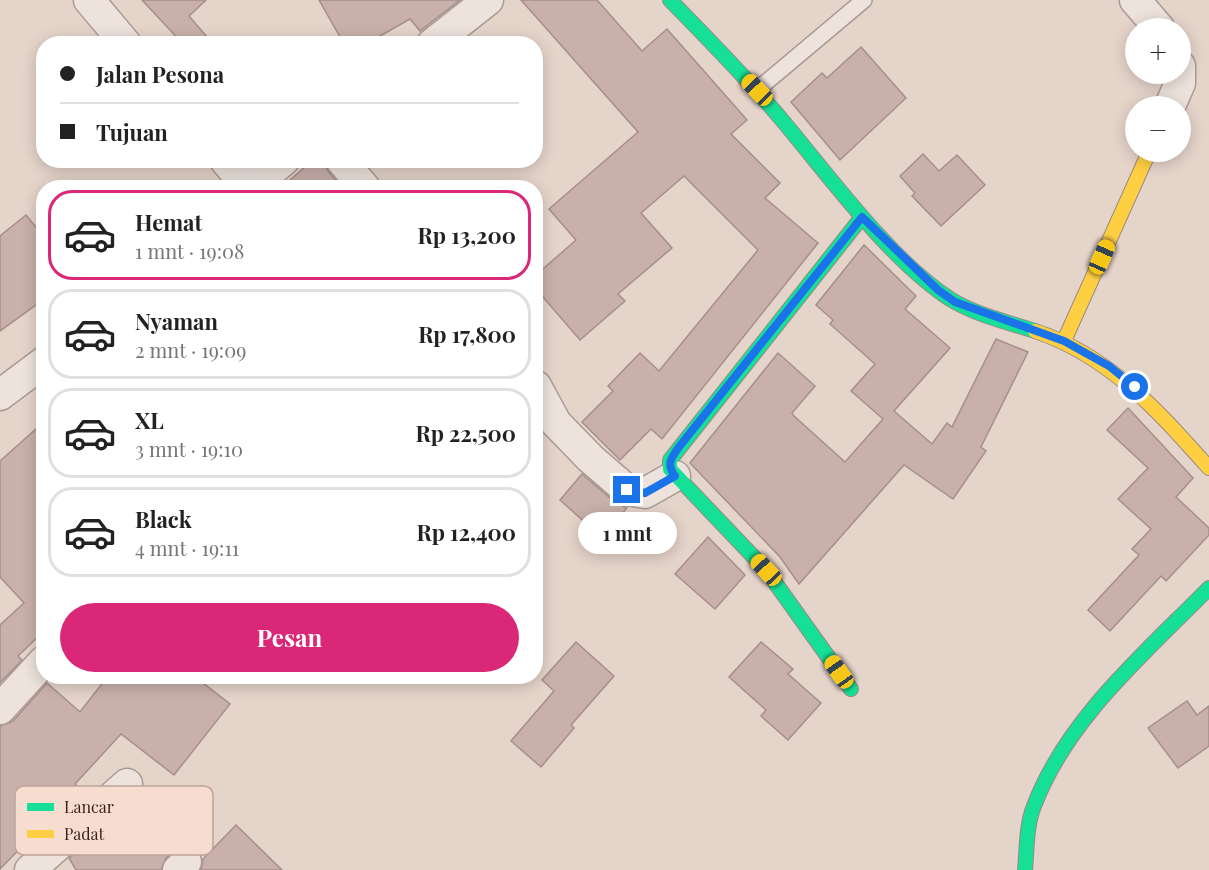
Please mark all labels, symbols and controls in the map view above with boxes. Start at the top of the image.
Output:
map controls [1125,18,1191,162]
button: + [1125,18,1191,84]
text: Jalan Pesona [96,59,224,89]
car [738,71,776,109]
button: − [1125,96,1191,162]
text: Tujuan [96,117,168,147]
text: Hemat [135,207,202,237]
icon: car [63,208,117,262]
text: Rp 13,200 [418,220,516,250]
text: 1 mnt · 19:08 [135,237,244,264]
car [1086,237,1118,277]
text: Nyaman [135,306,218,336]
icon: car [63,307,117,361]
text: Rp 17,800 [418,319,516,349]
text: 2 mnt · 19:09 [135,336,246,363]
route start [1121,373,1148,400]
text: XL [135,405,164,435]
icon: car [63,406,117,460]
text: Rp 22,500 [415,418,516,448]
text: 3 mnt · 19:10 [135,435,243,462]
route end [613,476,640,503]
text: Black [135,504,192,534]
icon: car [63,505,117,559]
callout: 1 mnt [578,511,676,553]
text: Rp 12,400 [417,517,516,547]
text: 1 mnt [603,519,652,546]
text: 4 mnt · 19:11 [135,534,239,561]
car [747,551,785,589]
button: Pesan [60,603,519,672]
car [821,652,857,692]
legend [15,786,213,855]
text: Lancar [64,796,114,817]
text: Padat [64,823,104,844]

